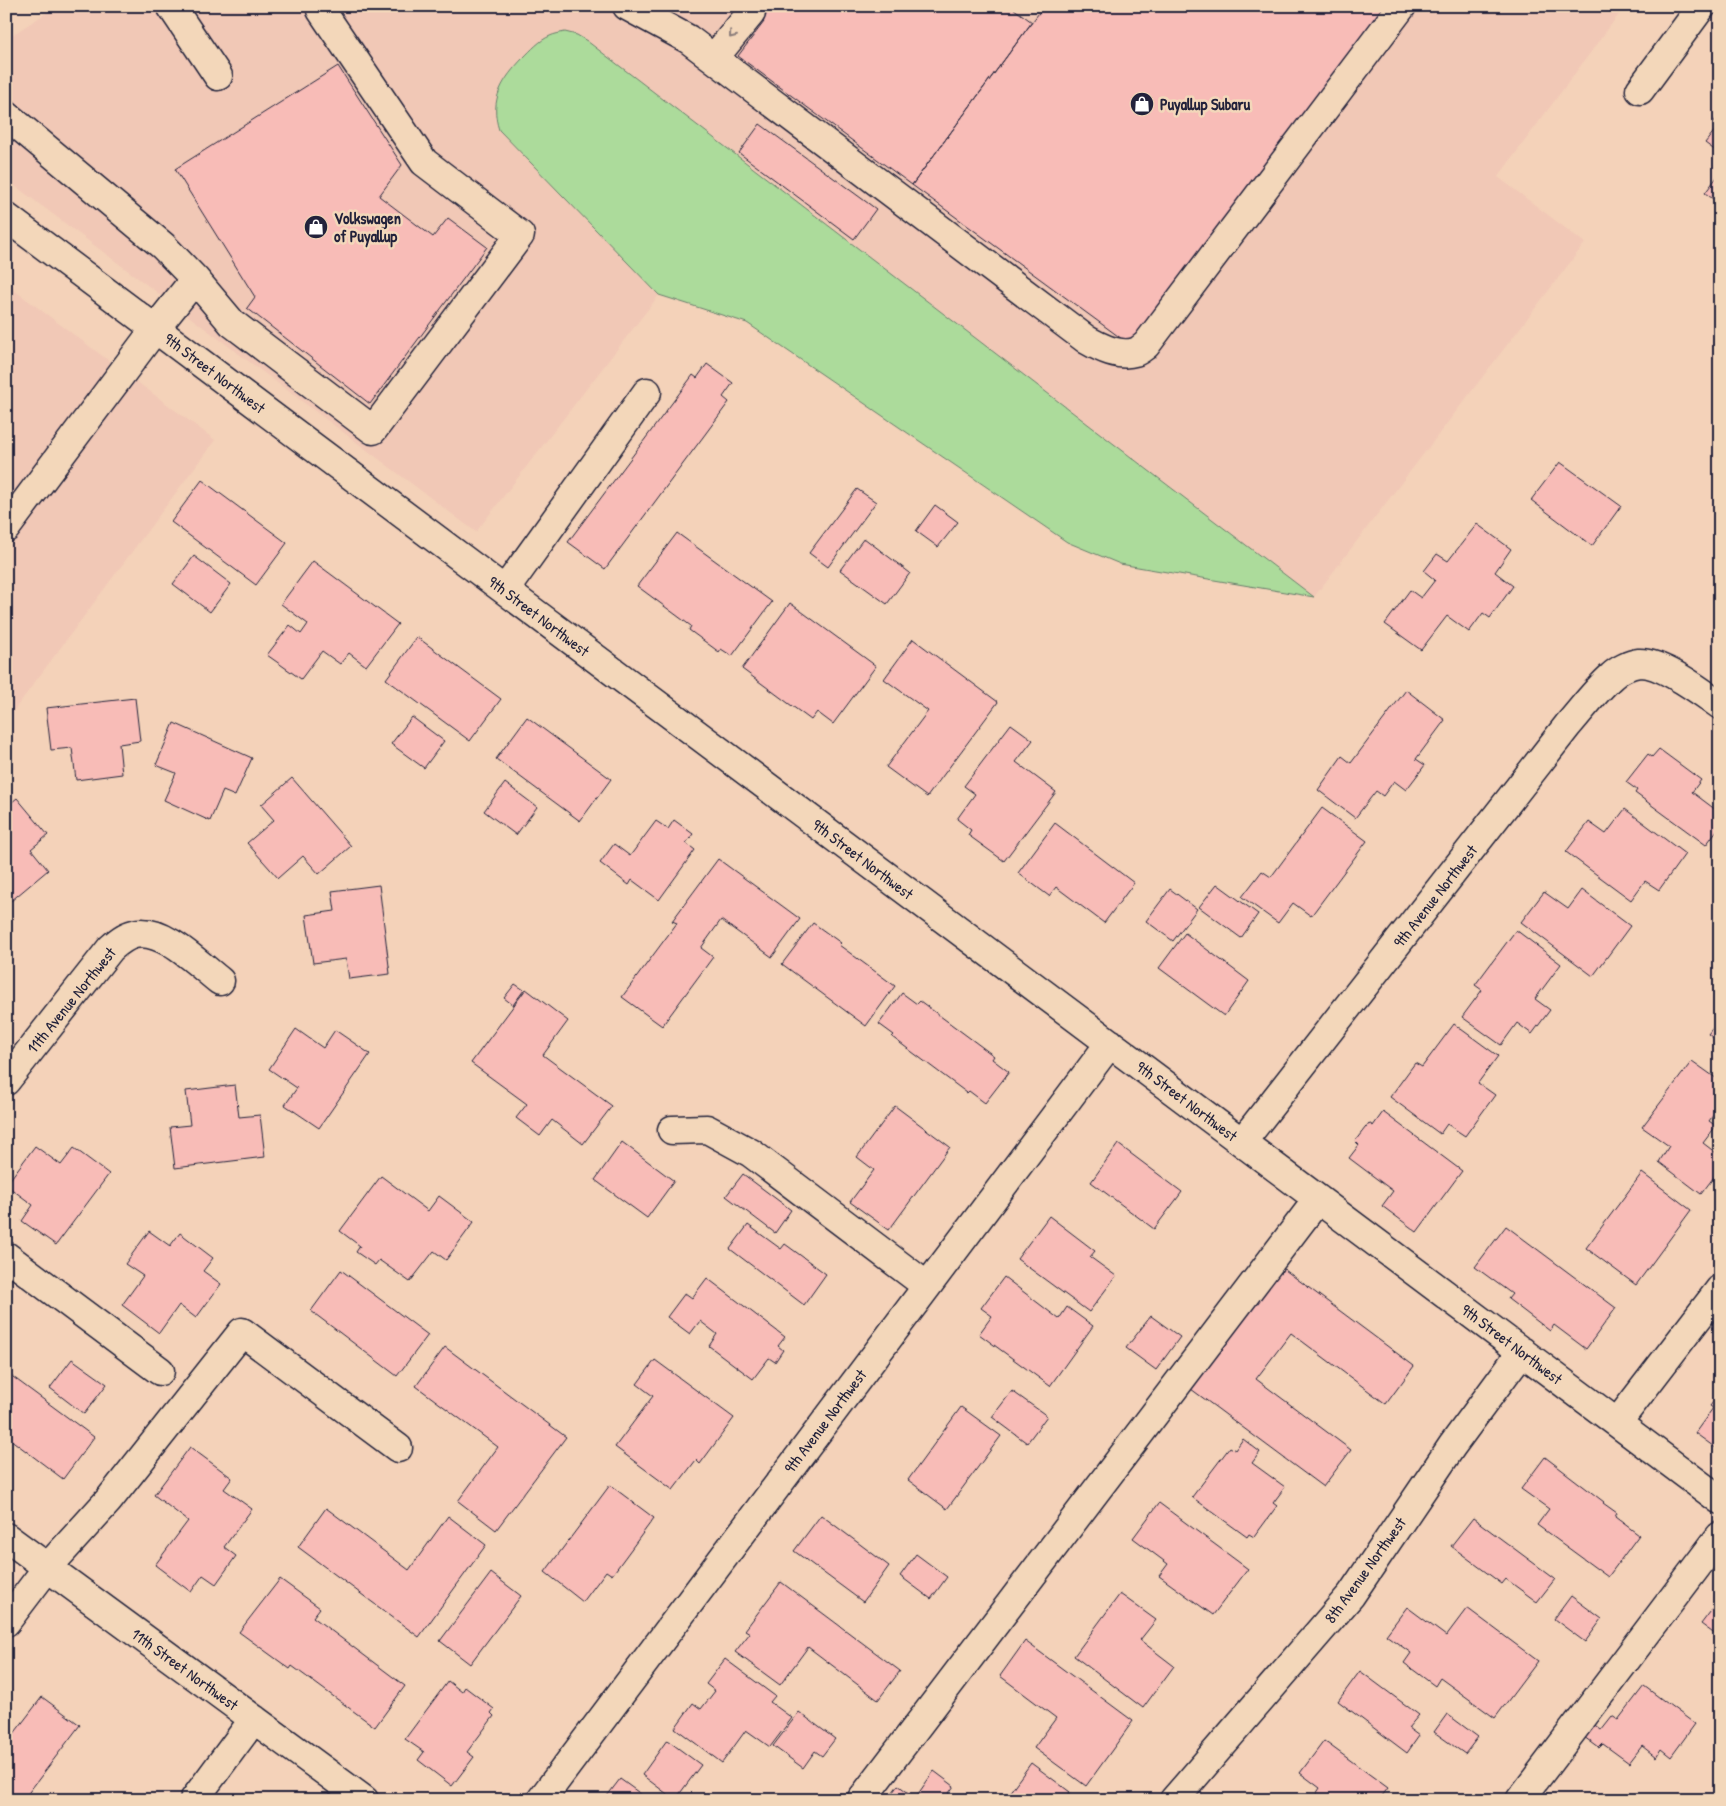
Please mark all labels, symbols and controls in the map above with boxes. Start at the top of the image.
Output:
one-way arrow [729,30,738,39]
shop icon: Puyallup Subaru [1129,91,1155,117]
place label: Puyallup Subaru [1160,93,1251,116]
place label: Volkswagen of Puyallup [334,207,401,248]
shop icon: Volkswagen of Puyallup [303,214,329,240]
street label: 9th Street Northwest [160,328,271,419]
street label: 9th Street Northwest [484,571,595,662]
street label: 9th Street Northwest [808,814,919,905]
street label: 9th Avenue Northwest [1388,840,1482,952]
street label: 11th Avenue Northwest [21,942,121,1058]
street label: 9th Street Northwest [1132,1056,1243,1147]
street label: 9th Street Northwest [1457,1299,1568,1390]
street label: 9th Avenue Northwest [779,1364,872,1477]
street label: 8th Avenue Northwest [1319,1512,1411,1627]
street label: 11th Street Northwest [127,1623,243,1716]

